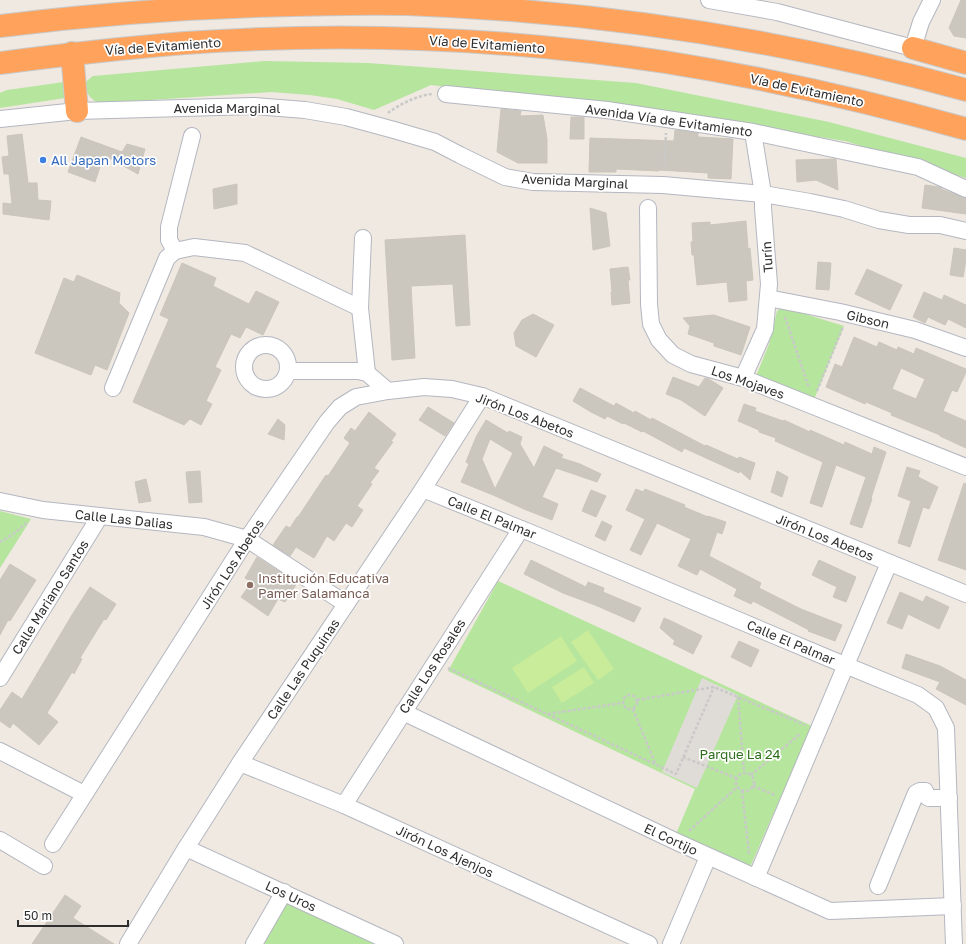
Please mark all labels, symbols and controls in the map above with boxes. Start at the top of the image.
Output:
street label: Vía de Evitamiento [429,32,546,56]
street label: Vía de Evitamiento [105,34,222,58]
street label: Vía de Evitamiento [749,70,866,110]
street label: Avenida Marginal [173,100,281,116]
street label: Avenida Vía de Evitamiento [584,100,754,140]
place label: All Japan Motors [51,152,156,168]
marker: All Japan Motors [38,155,48,165]
street label: Avenida Marginal [521,170,629,192]
street label: Turín [758,241,776,273]
street label: Gibson [845,306,891,332]
street label: Los Mojaves [709,362,787,402]
street label: Jirón Los Abetos [474,389,577,441]
street label: Calle El Palmar [445,492,539,542]
street label: Calle Las Dalias [74,506,174,532]
street label: Jirón Los Abetos [774,510,876,564]
street label: Jirón Los Abetos [197,516,267,612]
street label: Calle Mariano Santos [8,537,92,657]
place label: Institución Educativa Pamer Salamanca [258,570,389,601]
marker: Institución Educativa Pamer Salamanca [245,580,255,590]
street label: Calle Las Puquinas [263,615,343,722]
street label: Calle Los Rosales [395,616,469,716]
street label: Calle El Palmar [744,616,838,668]
park label: Parque La 24 [700,746,781,762]
street label: El Cortijo [642,820,701,858]
street label: Jirón Los Ajenjos [394,821,496,881]
street label: Los Uros [263,877,319,915]
scale bar [18,902,128,928]
text: 50 m [24,908,52,923]

